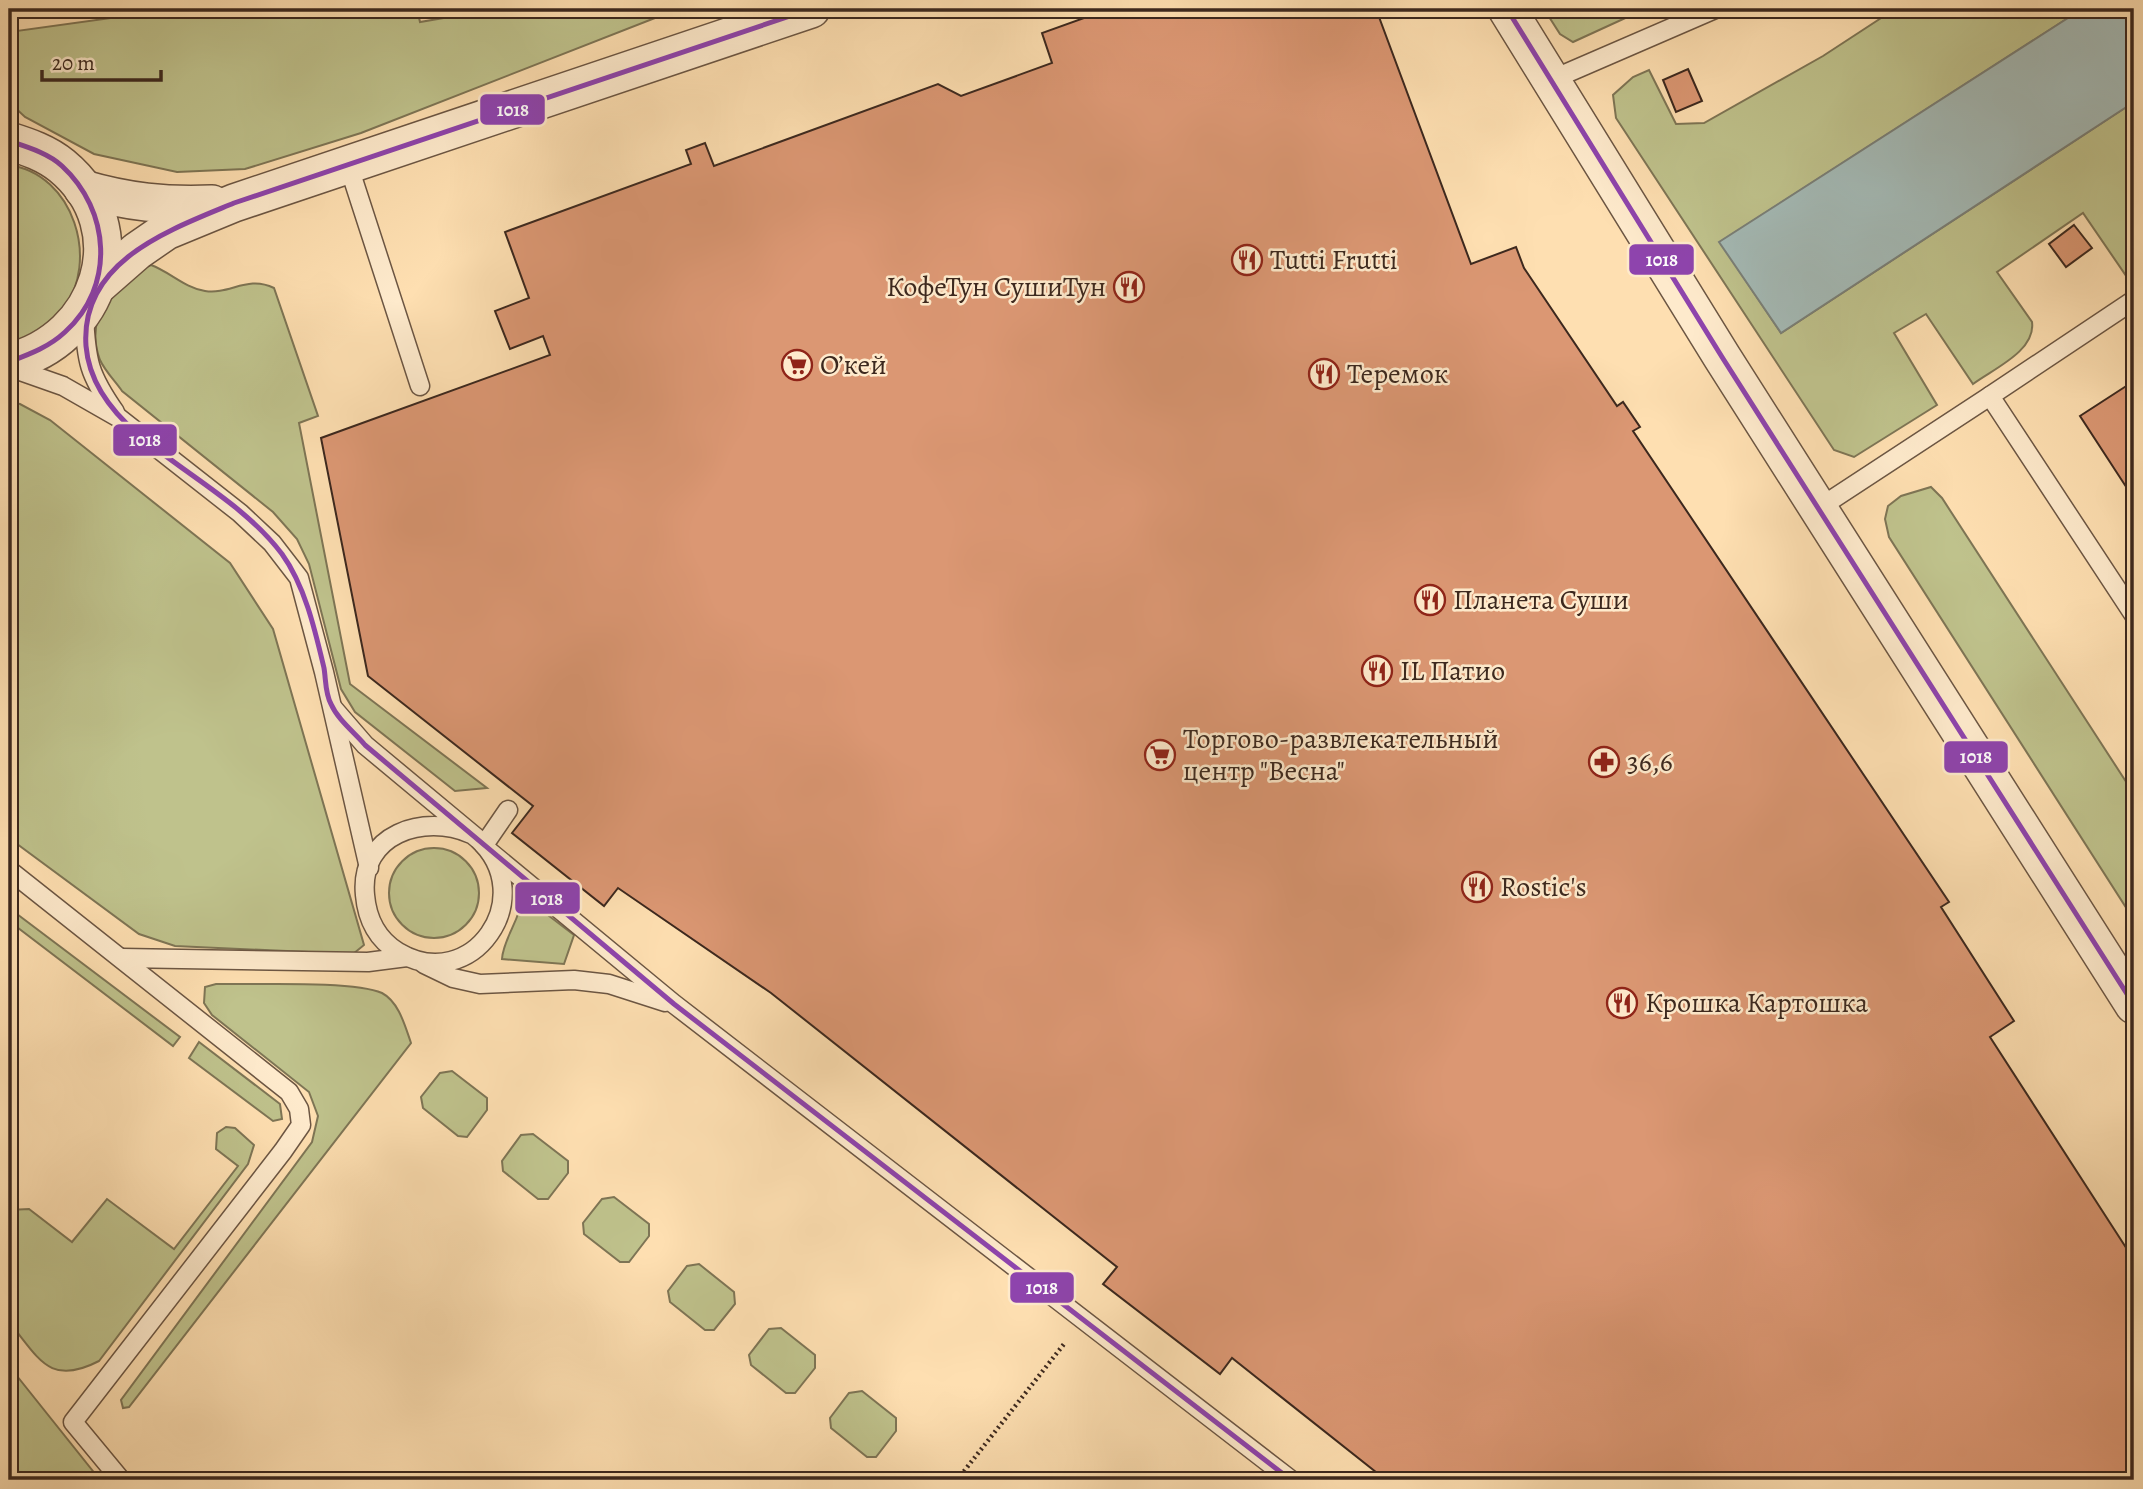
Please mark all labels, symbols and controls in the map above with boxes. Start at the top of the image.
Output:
scale bar [42,38,161,82]
text: 20 m [52,49,95,77]
line badge: 1018 [479,93,546,126]
text: 1018 [497,97,529,123]
place label: Tutti Frutti [1270,241,1398,279]
restaurant icon: Tutti Frutti [1230,243,1264,277]
line badge: 1018 [1628,243,1695,276]
text: 1018 [1646,247,1678,273]
place label: КофеТун СушиТун [886,268,1106,306]
restaurant icon: КофеТун СушиТун [1112,270,1146,304]
place label: О’кей [820,346,887,384]
supermarket icon: О’кей [780,348,814,382]
place label: Теремок [1347,355,1448,393]
restaurant icon: Теремок [1307,357,1341,391]
line badge: 1018 [112,423,178,457]
text: 1018 [129,427,161,453]
place label: Планета Суши [1453,581,1629,619]
restaurant icon: Планета Суши [1413,583,1447,617]
place label: IL Патио [1400,652,1505,690]
restaurant icon: IL Патио [1360,654,1394,688]
place label: Торгово-развлекательный центр "Весна" [1183,720,1499,790]
supermarket icon: Торгово-развлекательный центр "Весна" [1143,738,1177,772]
line badge: 1018 [1943,740,2009,774]
place label: 36,6 [1627,743,1673,781]
text: 1018 [1960,744,1992,770]
pharmacy icon: 36,6 [1587,745,1621,779]
place label: Rostic's [1500,868,1587,906]
restaurant icon: Rostic's [1460,870,1494,904]
line badge: 1018 [514,881,581,915]
text: 1018 [531,886,563,912]
place label: Крошка Картошка [1645,984,1868,1022]
restaurant icon: Крошка Картошка [1605,986,1639,1020]
line badge: 1018 [1009,1271,1075,1304]
text: 1018 [1026,1275,1058,1301]

